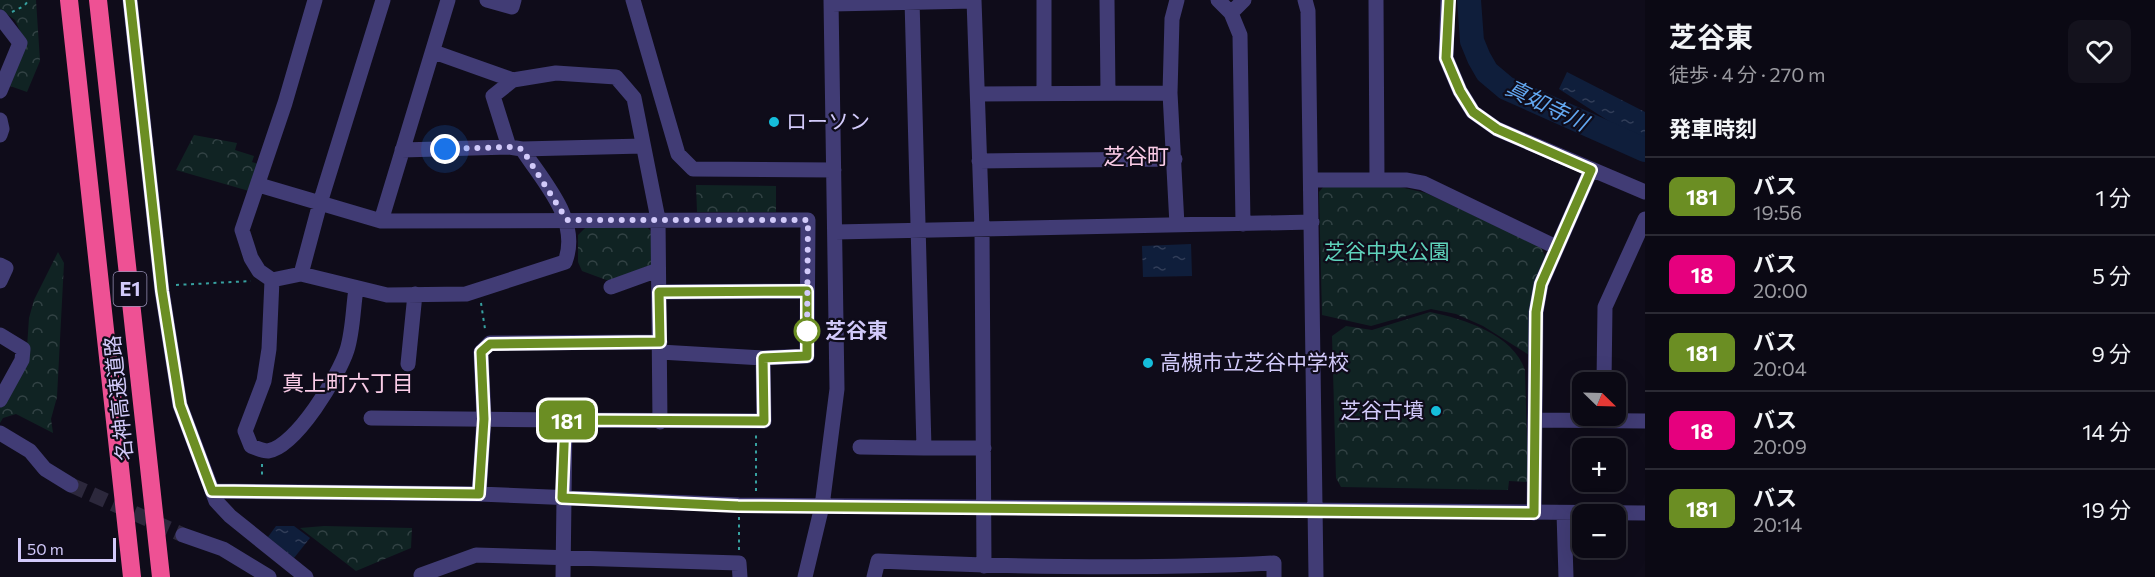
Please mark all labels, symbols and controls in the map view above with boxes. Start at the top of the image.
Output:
text: 芝谷東 [1669,19,1753,53]
button: heart [2068,20,2131,83]
text: 徒歩 · 4 分 · 270 m [1669,62,1825,86]
water label: 真如寺川 [1502,73,1594,137]
place label: ローソン [786,108,870,133]
marker: ローソン [767,115,781,129]
text: 発車時刻 [1669,115,1757,142]
your location [430,134,460,164]
district label: 芝谷町 [1103,142,1169,169]
text: バス [1753,172,1797,199]
text: 181 [1686,184,1718,209]
text: 1 分 [2095,184,2131,211]
text: 19:56 [1753,200,1802,224]
park label: 芝谷中央公園 [1324,238,1450,263]
text: バス [1753,250,1797,277]
text: 18 [1691,262,1713,287]
text: 5 分 [2092,262,2131,289]
road number: E1 [114,272,146,306]
text: 20:00 [1753,278,1808,302]
place label: 芝谷東 [825,317,888,342]
marker: 芝谷東 [794,318,820,344]
text: バス [1753,328,1797,355]
street label: 名神高速道路 [98,334,137,462]
text: 181 [1686,340,1718,365]
text: 9 分 [2091,340,2131,367]
place label: 高槻市立芝谷中学校 [1160,349,1349,374]
marker: 高槻市立芝谷中学校 [1141,356,1155,370]
text: 20:04 [1753,356,1807,380]
district label: 真上町六丁目 [282,369,414,396]
north arrow [1572,372,1626,426]
map controls [1572,372,1626,558]
place label: 芝谷古墳 [1340,397,1424,422]
line badge: 181 [532,400,602,440]
marker: 芝谷古墳 [1429,404,1443,418]
text: バス [1753,406,1797,433]
text: 181 [551,408,583,433]
text: 18 [1691,418,1713,443]
text: 14 分 [2082,418,2131,445]
text: 20:09 [1753,434,1807,458]
button: + [1572,438,1626,492]
text: バス [1753,484,1797,511]
text: 181 [1686,496,1718,521]
text: 19 分 [2082,496,2131,523]
button: − [1572,504,1626,558]
text: 20:14 [1753,512,1802,536]
scale bar [18,535,116,562]
text: 50 m [27,539,64,558]

